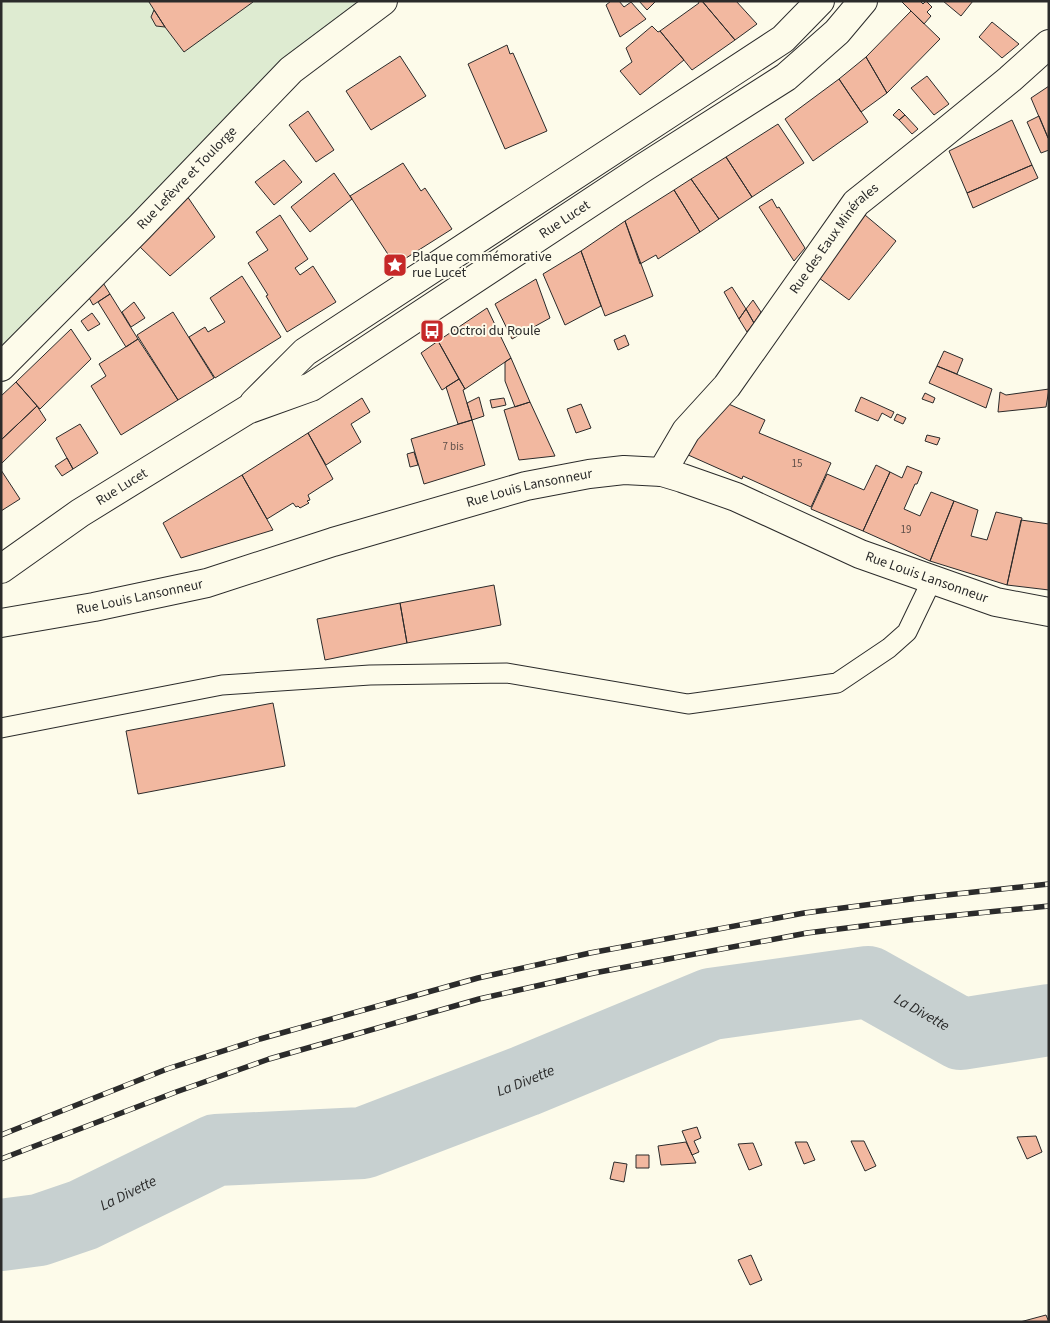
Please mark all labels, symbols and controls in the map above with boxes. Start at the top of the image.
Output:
street label: Rue Lefèvre et Toulorge [132,122,242,234]
street label: Rue des Eaux Minérales [785,178,883,298]
street label: Rue Lucet [535,195,594,244]
place label: Plaque commémorative rue Lucet [412,247,552,283]
place icon: Plaque commémorative rue Lucet [382,252,408,278]
bus stop icon: Octroi du Roule [419,318,445,344]
place label: Octroi du Roule [450,321,541,341]
house number: 7 bis [442,439,464,454]
house number: 15 [792,456,802,471]
street label: Rue Lucet [92,464,152,511]
street label: Rue Louis Lansonneur [464,464,593,513]
house number: 19 [901,522,911,537]
street label: Rue Louis Lansonneur [862,547,991,608]
street label: Rue Louis Lansonneur [75,574,205,620]
water label: La Divette [890,988,953,1036]
water label: La Divette [493,1059,558,1101]
water label: La Divette [96,1170,160,1216]

